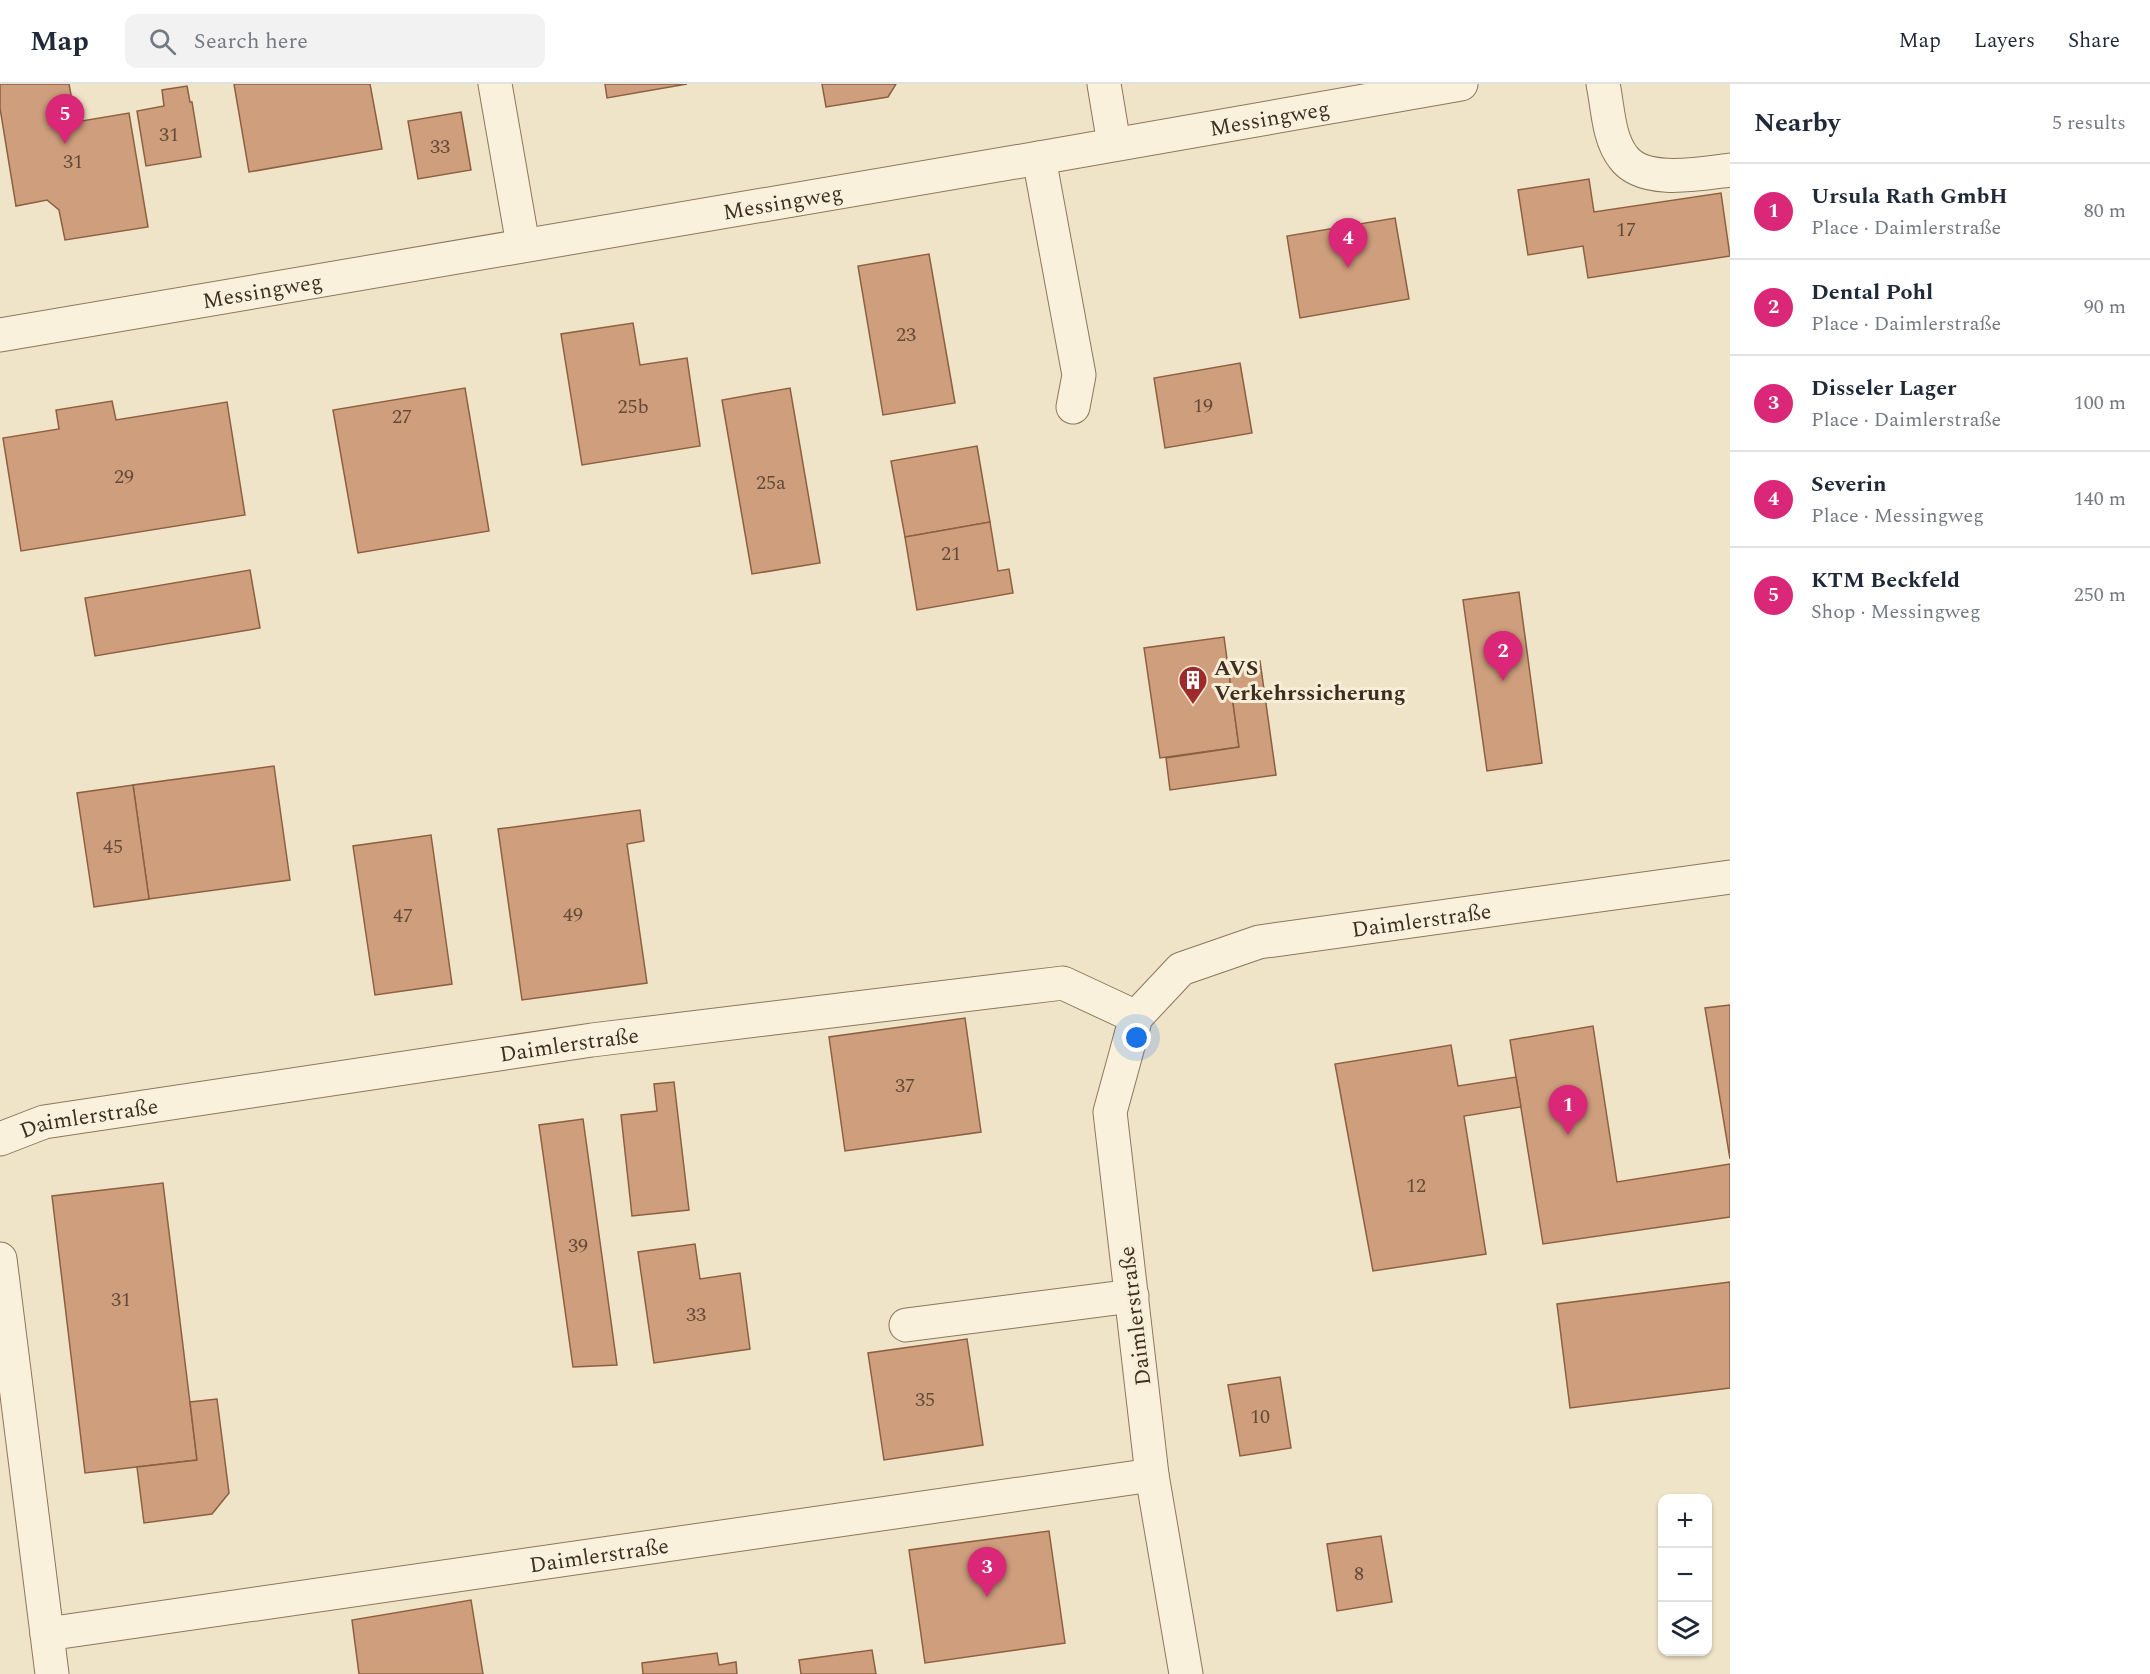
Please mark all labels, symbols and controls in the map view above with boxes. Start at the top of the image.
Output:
search box [125,14,545,68]
text: Map [30,20,89,63]
icon: search [146,25,179,58]
text: Search here [194,25,308,58]
text: Map [1899,25,1941,57]
text: Layers [1974,25,2035,57]
text: Share [2068,25,2120,57]
street label: Messingweg [1207,92,1332,146]
pin: 5 [46,94,84,144]
text: Nearby [1754,103,1840,143]
text: 5 results [2052,108,2126,138]
house number: 31 [159,120,179,150]
house number: 33 [430,132,450,162]
house number: 31 [63,147,83,177]
street label: Messingweg [720,177,846,230]
text: Ursula Rath GmbH [1811,180,2008,213]
text: 1 [1768,196,1779,226]
text: 80 m [2084,196,2126,226]
text: Place · Daimlerstraße [1811,213,2001,243]
house number: 17 [1616,215,1636,245]
pin: 4 [1328,218,1368,268]
street label: Messingweg [200,265,325,318]
text: Dental Pohl [1811,276,1933,309]
text: 2 [1768,292,1779,322]
text: 90 m [2084,292,2126,322]
text: Place · Daimlerstraße [1811,309,2001,339]
house number: 23 [896,320,916,350]
text: Disseler Lager [1811,372,1956,405]
text: 3 [1768,388,1779,418]
text: 100 m [2074,388,2126,418]
house number: 19 [1193,391,1213,421]
house number: 25b [617,392,649,422]
house number: 27 [392,402,412,432]
text: Place · Daimlerstraße [1811,405,2001,435]
house number: 29 [114,462,134,492]
house number: 25a [756,468,786,498]
text: Severin [1811,468,1887,501]
text: 4 [1768,484,1779,514]
text: 140 m [2074,484,2126,514]
text: Place · Messingweg [1811,501,1984,531]
house number: 21 [941,539,961,569]
text: KTM Beckfeld [1811,564,1960,597]
text: 5 [1768,580,1779,610]
text: 250 m [2074,580,2126,610]
text: Shop · Messingweg [1811,597,1981,627]
pin: 2 [1484,632,1522,681]
place label: AVS Verkehrssicherung [1214,652,1406,710]
building icon: AVS Verkehrssicherung [1177,664,1209,706]
house number: 45 [103,832,123,862]
street label: Daimlerstraße [1350,895,1493,947]
house number: 49 [563,900,583,930]
house number: 47 [393,901,413,931]
street label: Daimlerstraße [497,1019,641,1072]
your location [1122,1023,1151,1052]
house number: 37 [895,1071,915,1101]
pin: 1 [1548,1086,1588,1135]
street label: Daimlerstraße [15,1090,160,1148]
house number: 12 [1406,1171,1426,1201]
house number: 39 [568,1231,588,1261]
street label: Daimlerstraße [1111,1244,1160,1388]
house number: 31 [111,1285,131,1315]
house number: 33 [686,1300,706,1330]
house number: 35 [915,1385,935,1415]
house number: 10 [1250,1402,1270,1432]
map controls [1658,1494,1712,1656]
button: + [1658,1494,1712,1548]
street label: Daimlerstraße [527,1530,671,1582]
pin: 3 [968,1548,1006,1597]
button: − [1658,1548,1712,1602]
house number: 8 [1354,1559,1364,1589]
button: layers [1658,1602,1712,1656]

